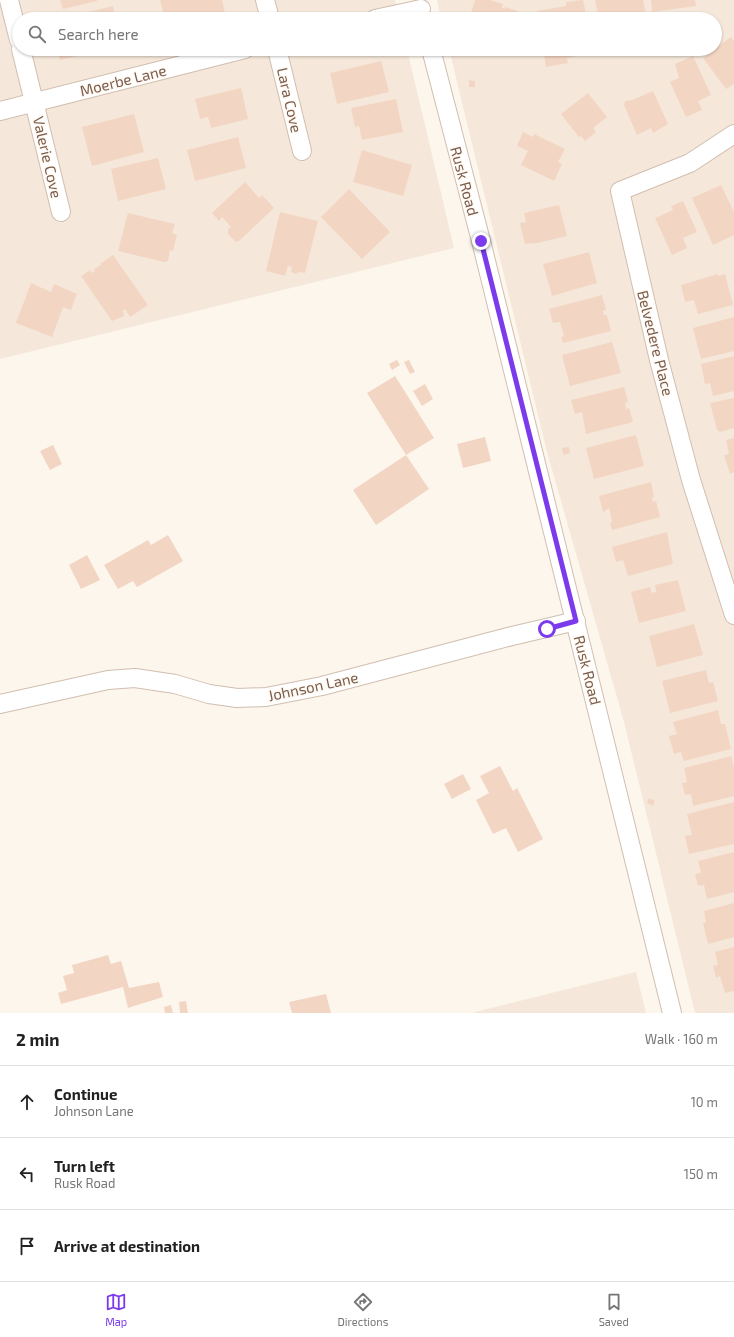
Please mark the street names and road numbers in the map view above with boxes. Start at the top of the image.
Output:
street label: Moerbe Lane [78,61,168,99]
street label: Lara Cove [274,66,306,134]
street label: Valerie Cove [30,114,66,200]
street label: Rusk Road [447,144,483,218]
street label: Belvedere Place [634,288,678,398]
street label: Rusk Road [571,633,605,707]
street label: Johnson Lane [266,668,360,704]

